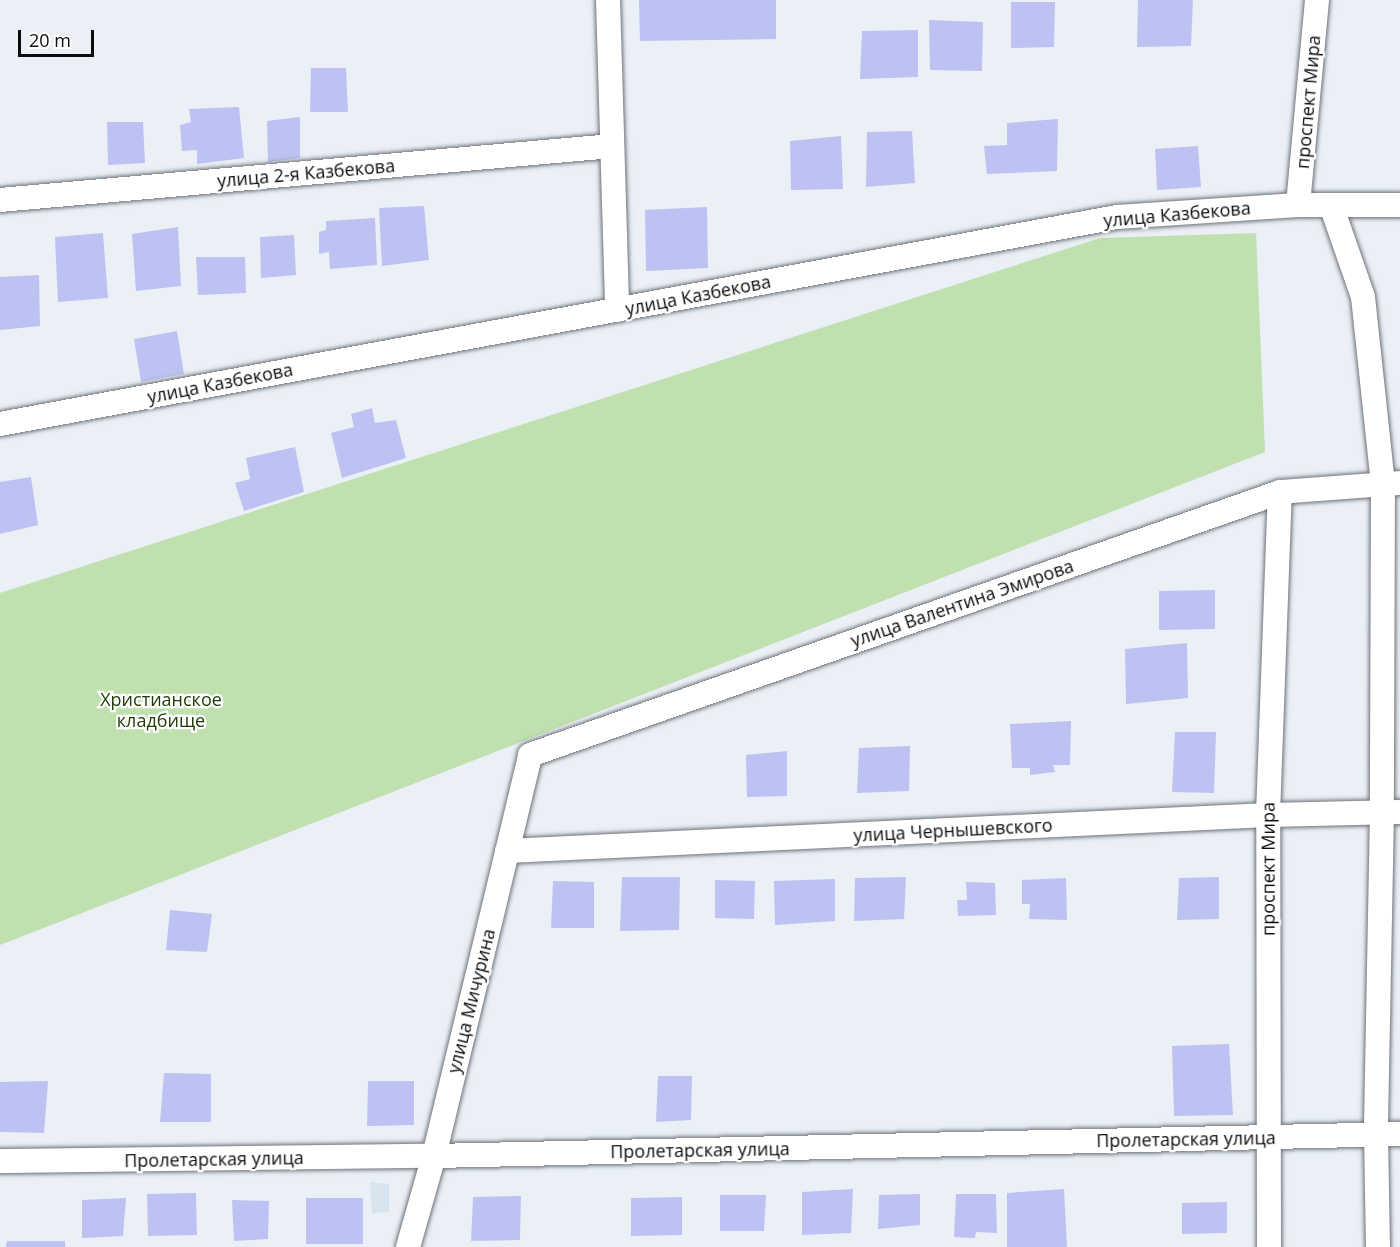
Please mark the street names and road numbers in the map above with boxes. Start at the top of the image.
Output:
street label: проспект Мира [1291,34,1325,170]
street label: улица 2-я Казбекова [216,154,396,192]
street label: улица Казбекова [1103,197,1251,231]
street label: улица Казбекова [623,270,773,320]
street label: улица Казбекова [145,358,295,408]
street label: улица Валентина Эмирова [848,555,1076,651]
street label: проспект Мира [1257,802,1279,936]
street label: улица Чернышевского [853,814,1053,846]
street label: улица Мичурина [443,927,499,1075]
street label: Пролетарская улица [1096,1127,1276,1151]
street label: Пролетарская улица [610,1138,790,1162]
street label: Пролетарская улица [124,1147,304,1171]

